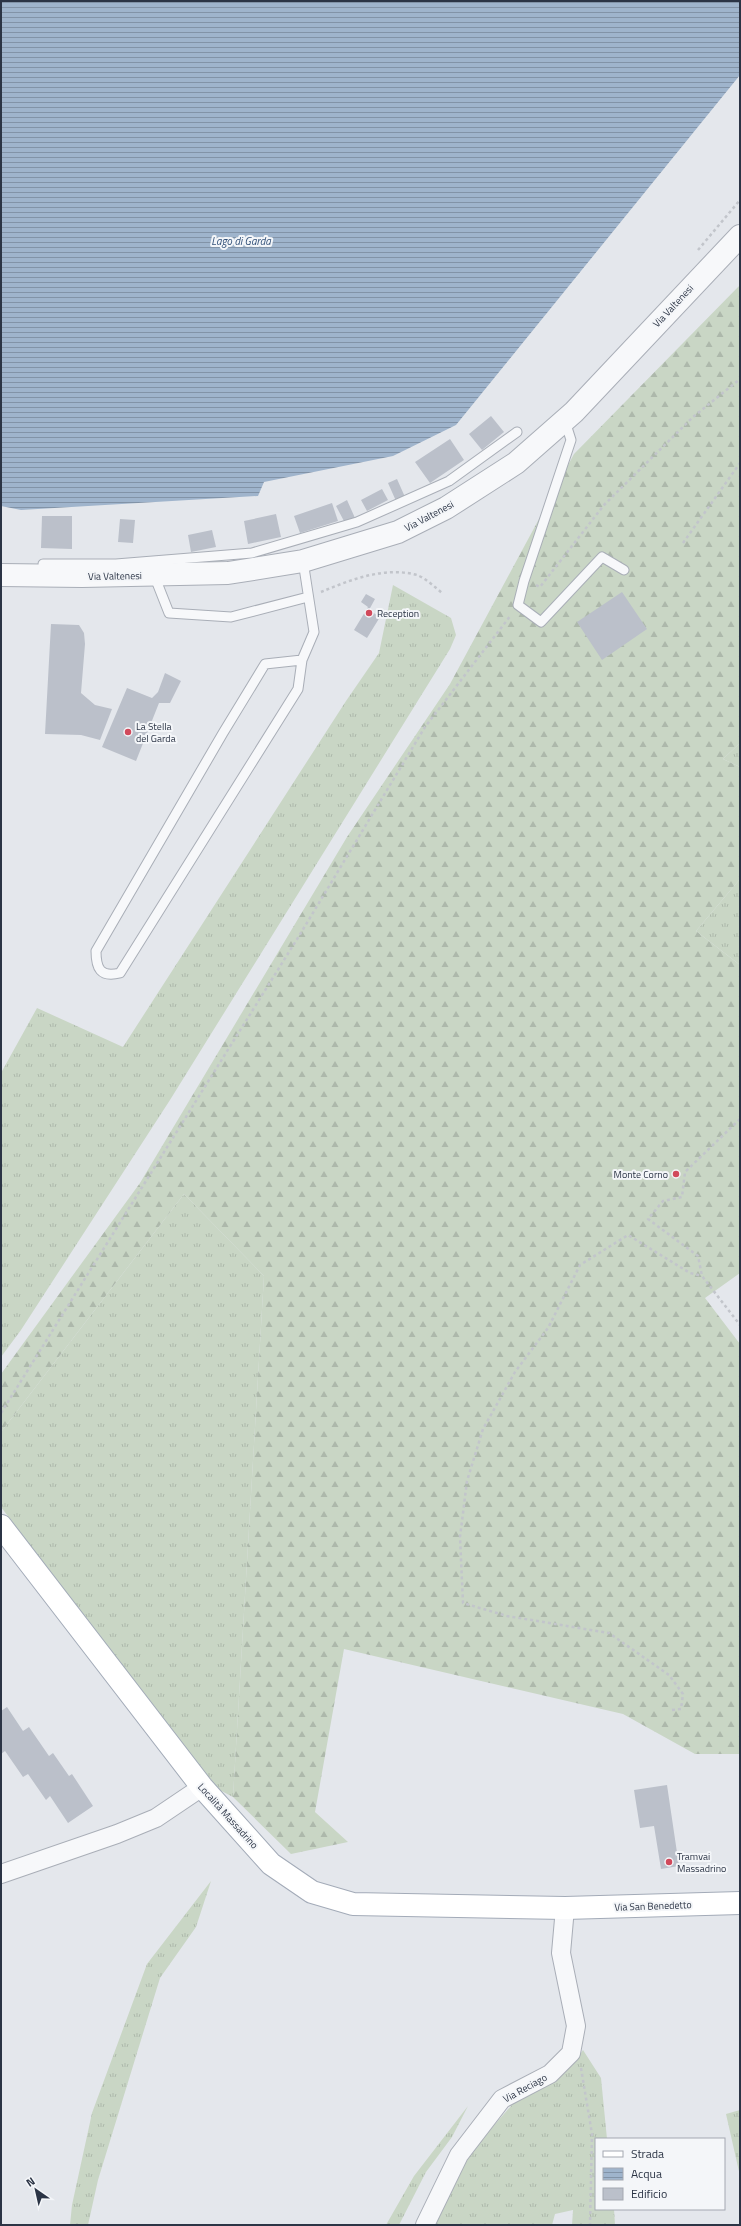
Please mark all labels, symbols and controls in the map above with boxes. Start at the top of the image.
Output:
water label: Lago di Garda [211,233,271,249]
street label: Via Valtenesi [649,281,697,331]
street label: Via Valtenesi [402,497,456,535]
street label: Via Valtenesi [88,568,142,584]
place label: Reception [377,606,419,621]
marker: Reception [364,608,374,618]
place label: La Stella del Garda [136,719,176,746]
marker: La Stella del Garda [123,727,133,737]
place label: Monte Corno [614,1167,668,1182]
marker: Monte Corno [671,1169,681,1179]
street label: Località Massadrino [194,1780,262,1852]
place label: Tramvai Massadrino [677,1849,726,1876]
marker: Tramvai Massadrino [664,1857,674,1867]
street label: Via San Benedetto [614,1897,692,1915]
street label: Via Reciago [500,2070,550,2106]
legend [595,2138,725,2210]
text: Strada [631,2144,664,2163]
text: Acqua [631,2164,662,2183]
north arrow [16,2170,56,2210]
text: N [23,2173,38,2190]
text: Edificio [631,2184,667,2203]

